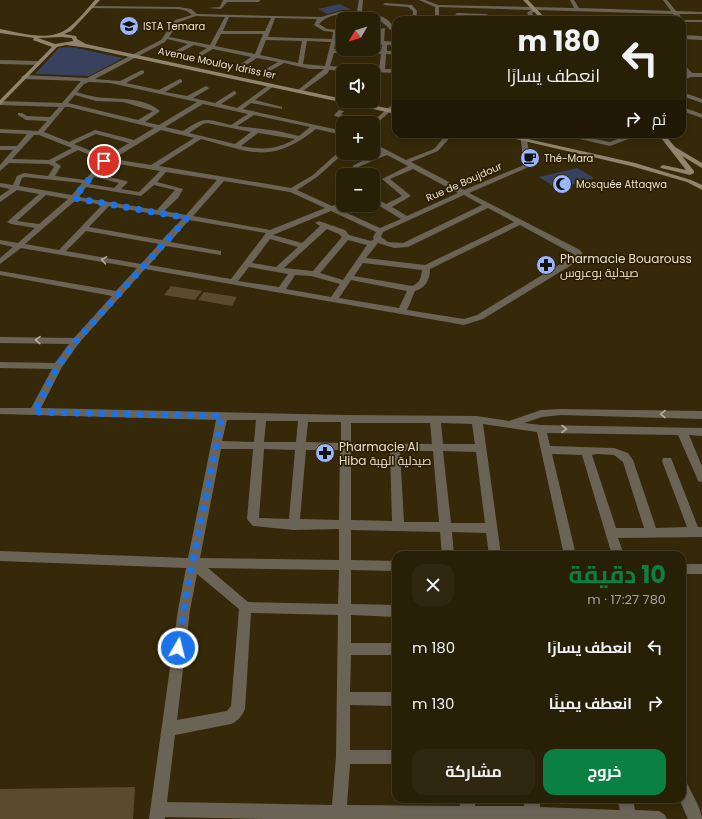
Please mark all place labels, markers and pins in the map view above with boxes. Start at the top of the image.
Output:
school or university icon: ISTA Temara [118,15,140,37]
place label: ISTA Temara [143,19,205,34]
pin [87,144,121,178]
cafe icon: Thé-Mara [519,147,541,169]
place label: Thé-Mara [544,151,593,166]
mosque icon: Mosquée Attaqwa [551,173,573,195]
place label: Mosquée Attaqwa [576,177,667,192]
place label: Pharmacie Bouarouss صيدلية بوعروس [560,250,692,281]
pharmacy icon: Pharmacie Bouarouss صيدلية بوعروس [535,254,557,276]
place label: Pharmacie Al Hiba صيدلية الهبة [339,438,431,469]
pharmacy icon: Pharmacie Al Hiba صيدلية الهبة [314,442,336,464]

